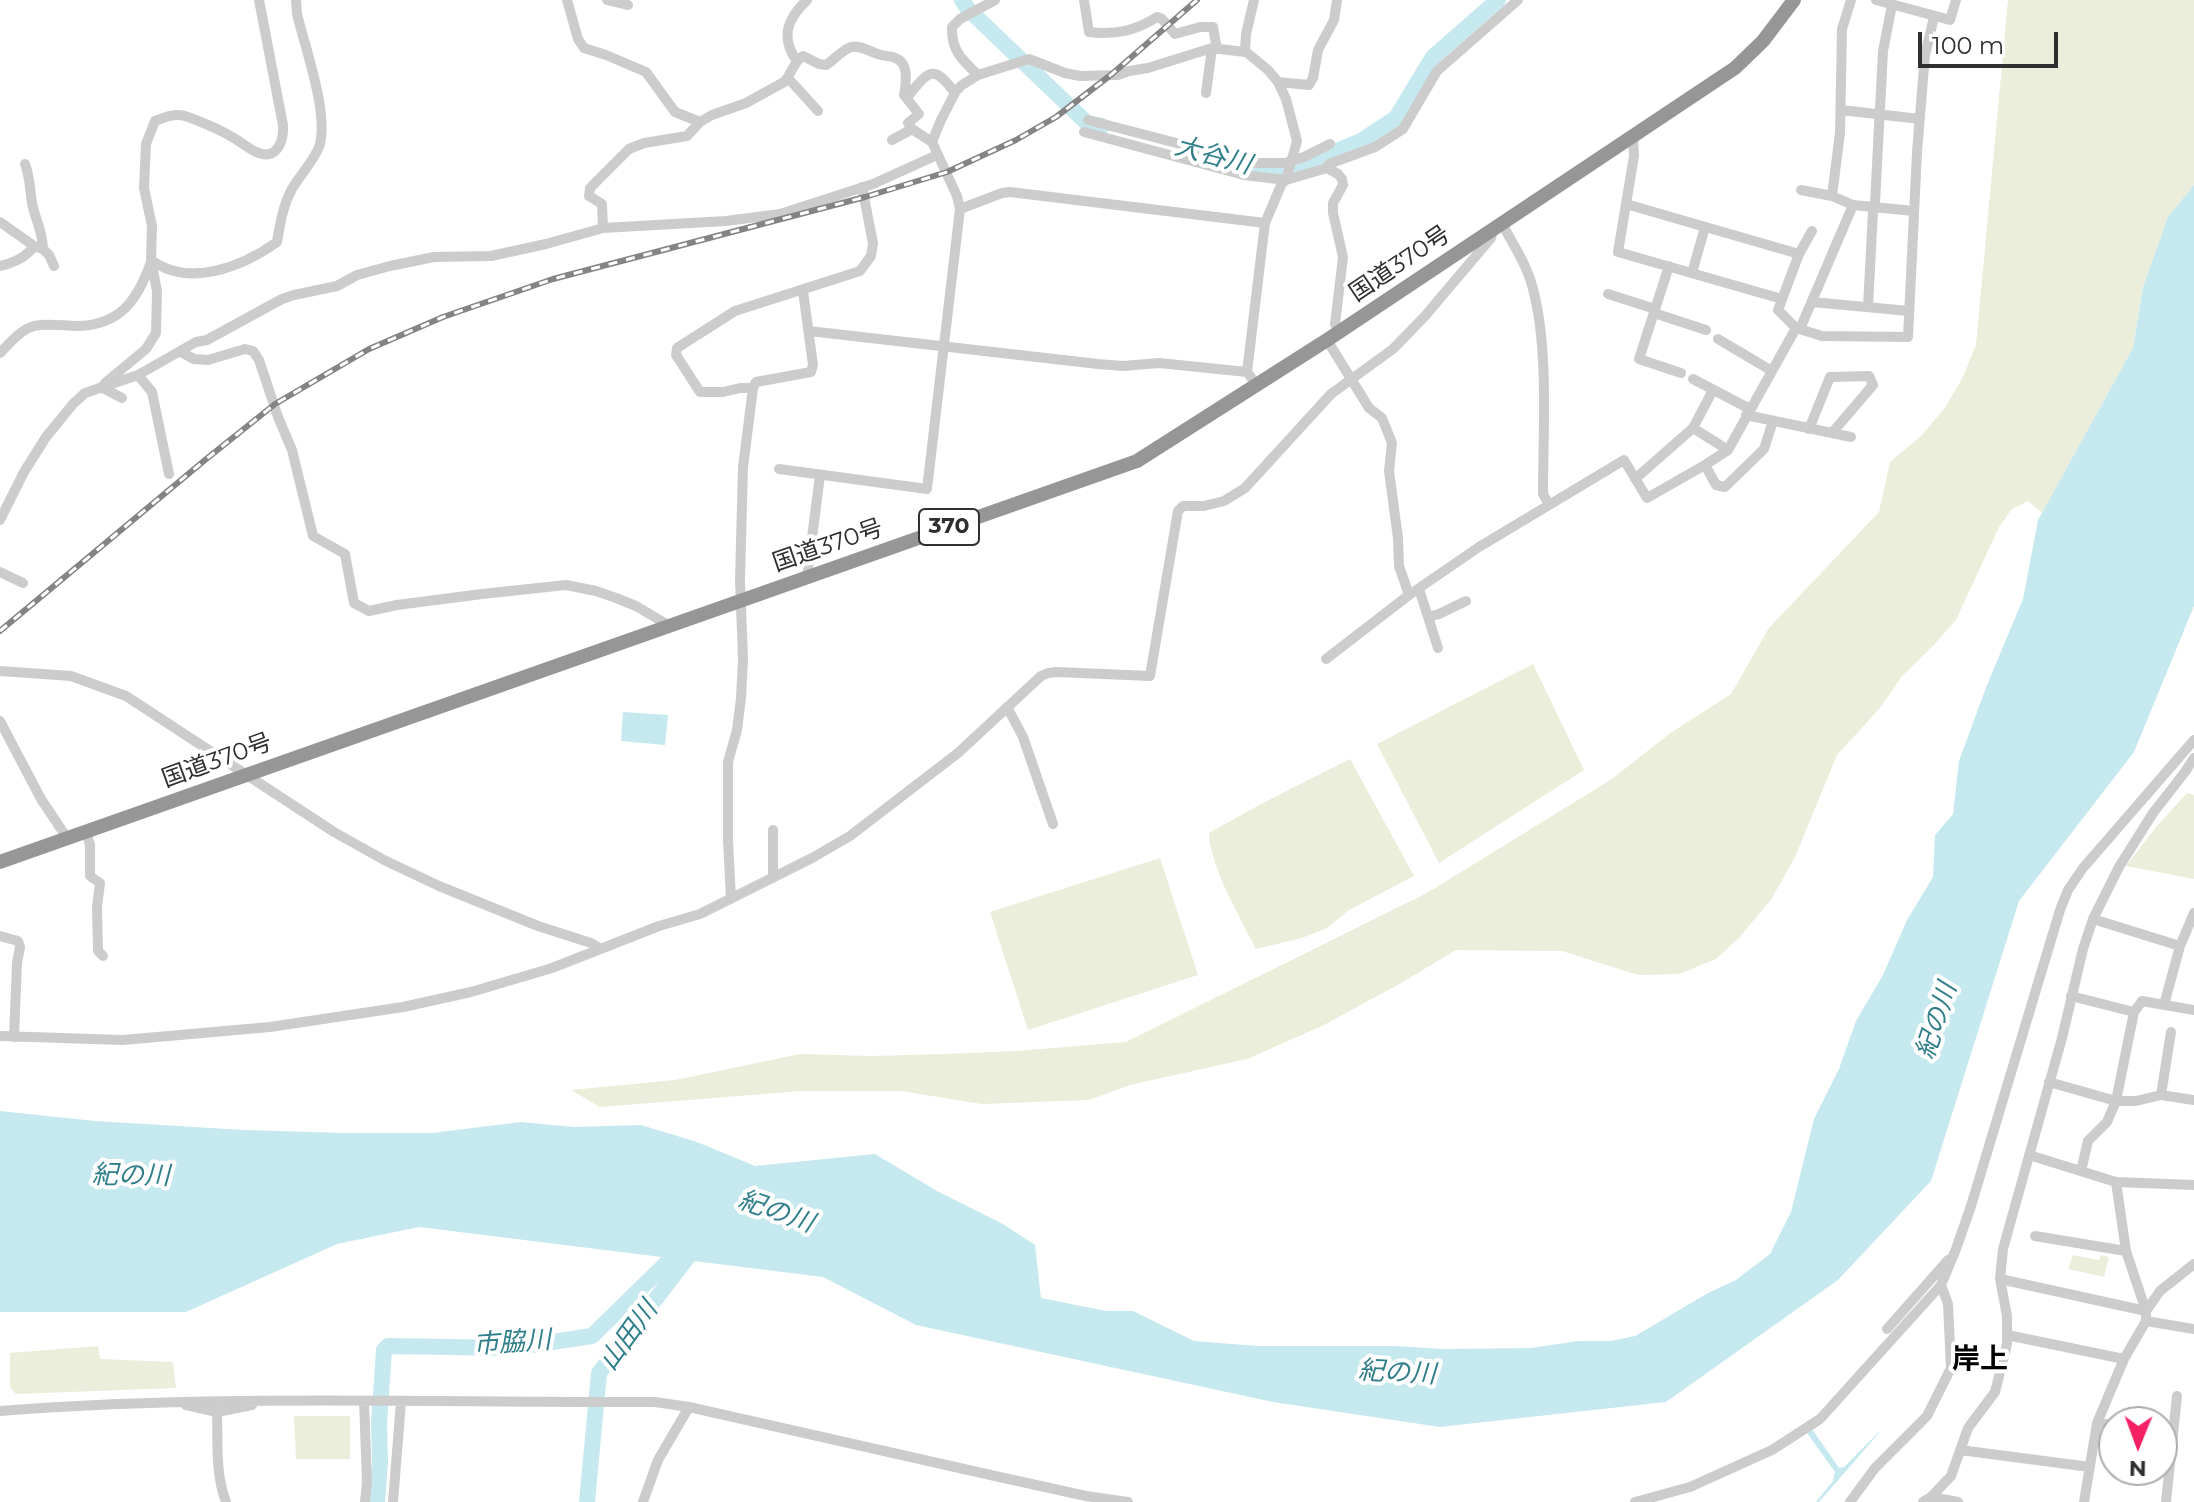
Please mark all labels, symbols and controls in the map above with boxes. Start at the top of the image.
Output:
scale bar [1922,16,2062,66]
text: 100 m [1932,31,2004,60]
water label: 大谷川 [1171,131,1255,181]
street label: 国道370号 [1344,220,1456,308]
road number: 370 [919,509,979,545]
street label: 国道370号 [769,514,887,578]
street label: 国道370号 [158,728,276,794]
water label: 紀の川 [1910,979,1964,1063]
water label: 紀の川 [92,1160,170,1192]
water label: 紀の川 [734,1185,818,1239]
water label: 山田川 [593,1295,665,1377]
water label: 市脇川 [472,1325,552,1361]
district label: 岸上 [1952,1343,2008,1377]
water label: 紀の川 [1357,1355,1437,1391]
north arrow [2098,1406,2178,1486]
text: N [2128,1455,2147,1482]

